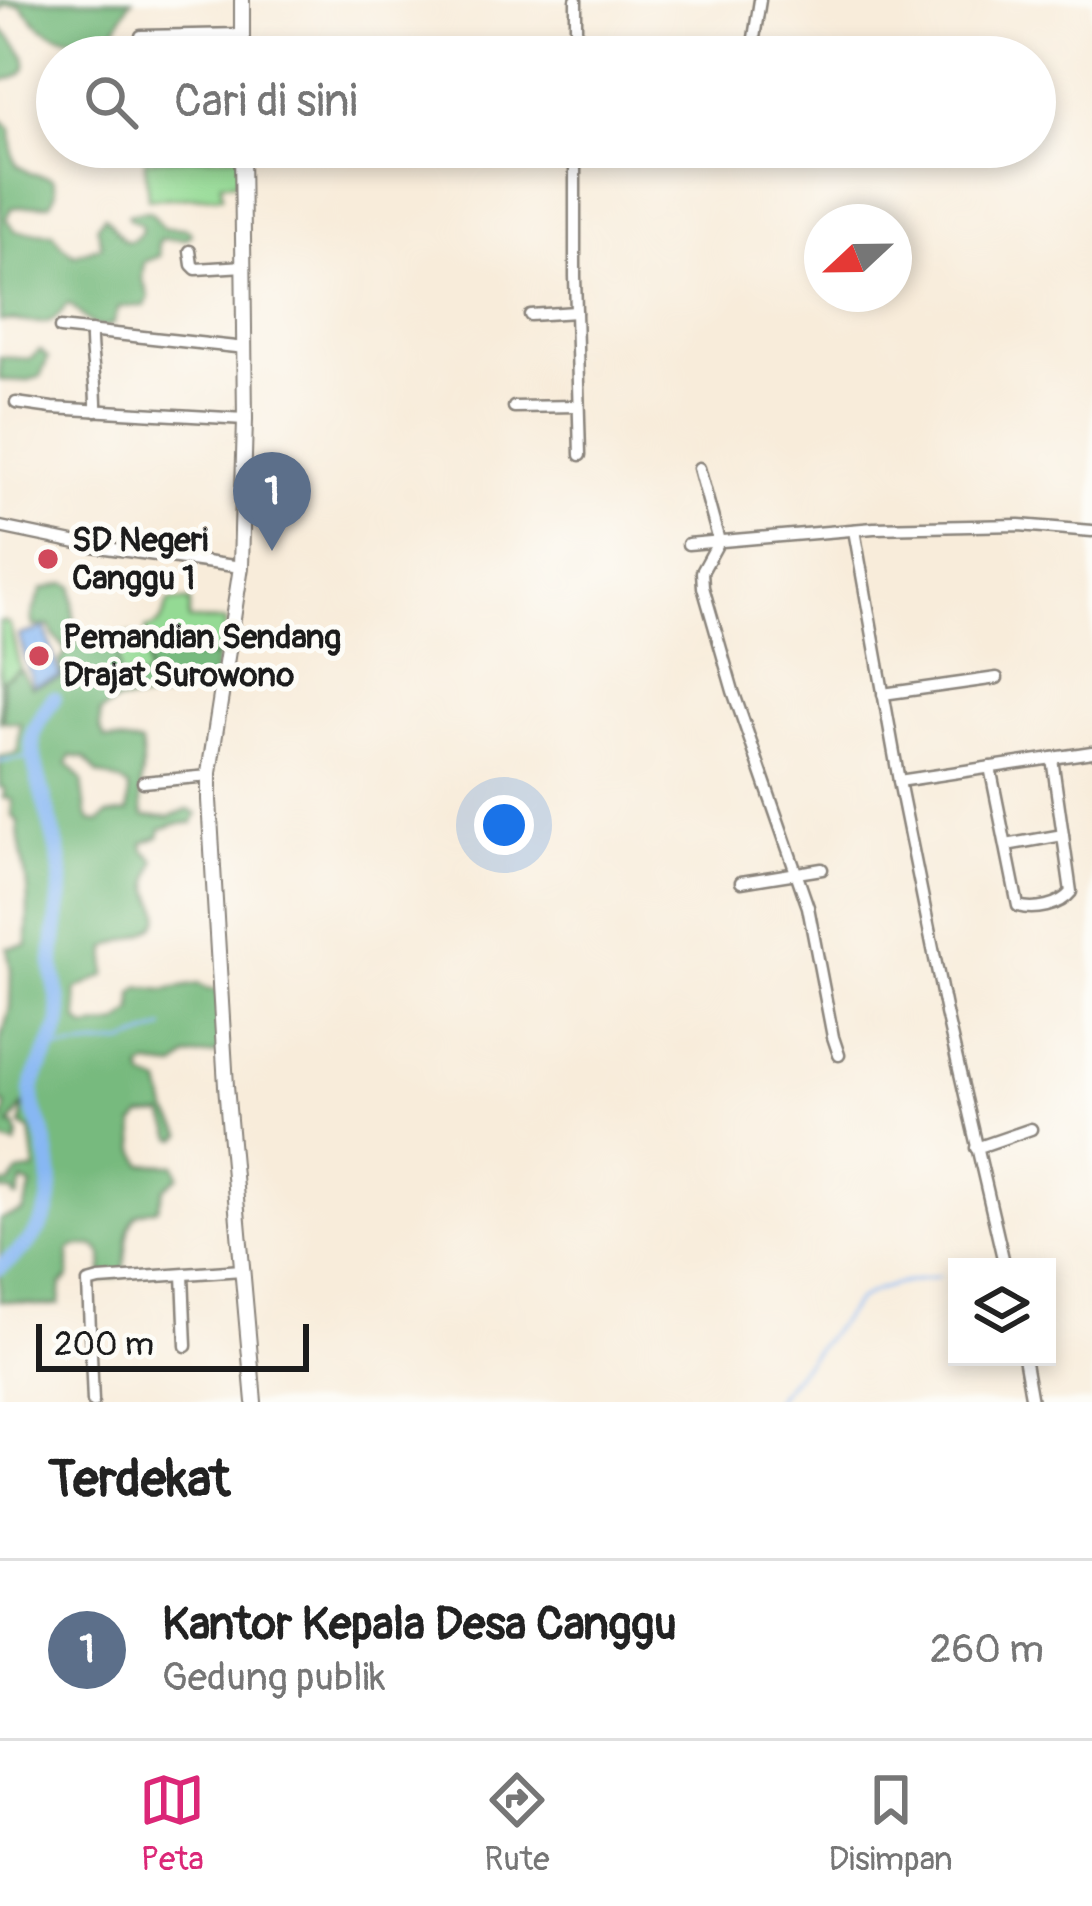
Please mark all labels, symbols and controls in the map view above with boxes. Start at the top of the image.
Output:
search box [36,36,1056,168]
icon: search [78,69,144,135]
text: Cari di sini [174,74,358,130]
north arrow [804,204,912,312]
pin: 1 [233,452,311,551]
place label: SD Negeri Canggu 1 [72,520,208,599]
marker: SD Negeri Canggu 1 [35,546,61,572]
place label: Pemandian Sendang Drajat Surowono [63,617,341,696]
marker: Pemandian Sendang Drajat Surowono [26,643,52,669]
your location [474,795,534,855]
map controls [948,1258,1056,1366]
button: layers [948,1258,1056,1366]
scale bar [36,1318,309,1371]
text: 200 m [54,1324,154,1365]
text: Terdekat [48,1448,230,1512]
text: Kantor Kepala Desa Canggu [162,1597,677,1653]
text: 1 [79,1625,95,1674]
text: 260 m [930,1625,1044,1674]
text: Gedung publik [162,1653,386,1702]
tab: Peta [139,1767,205,1880]
tab: Rute [484,1767,550,1880]
tab: Disimpan [828,1767,953,1880]

